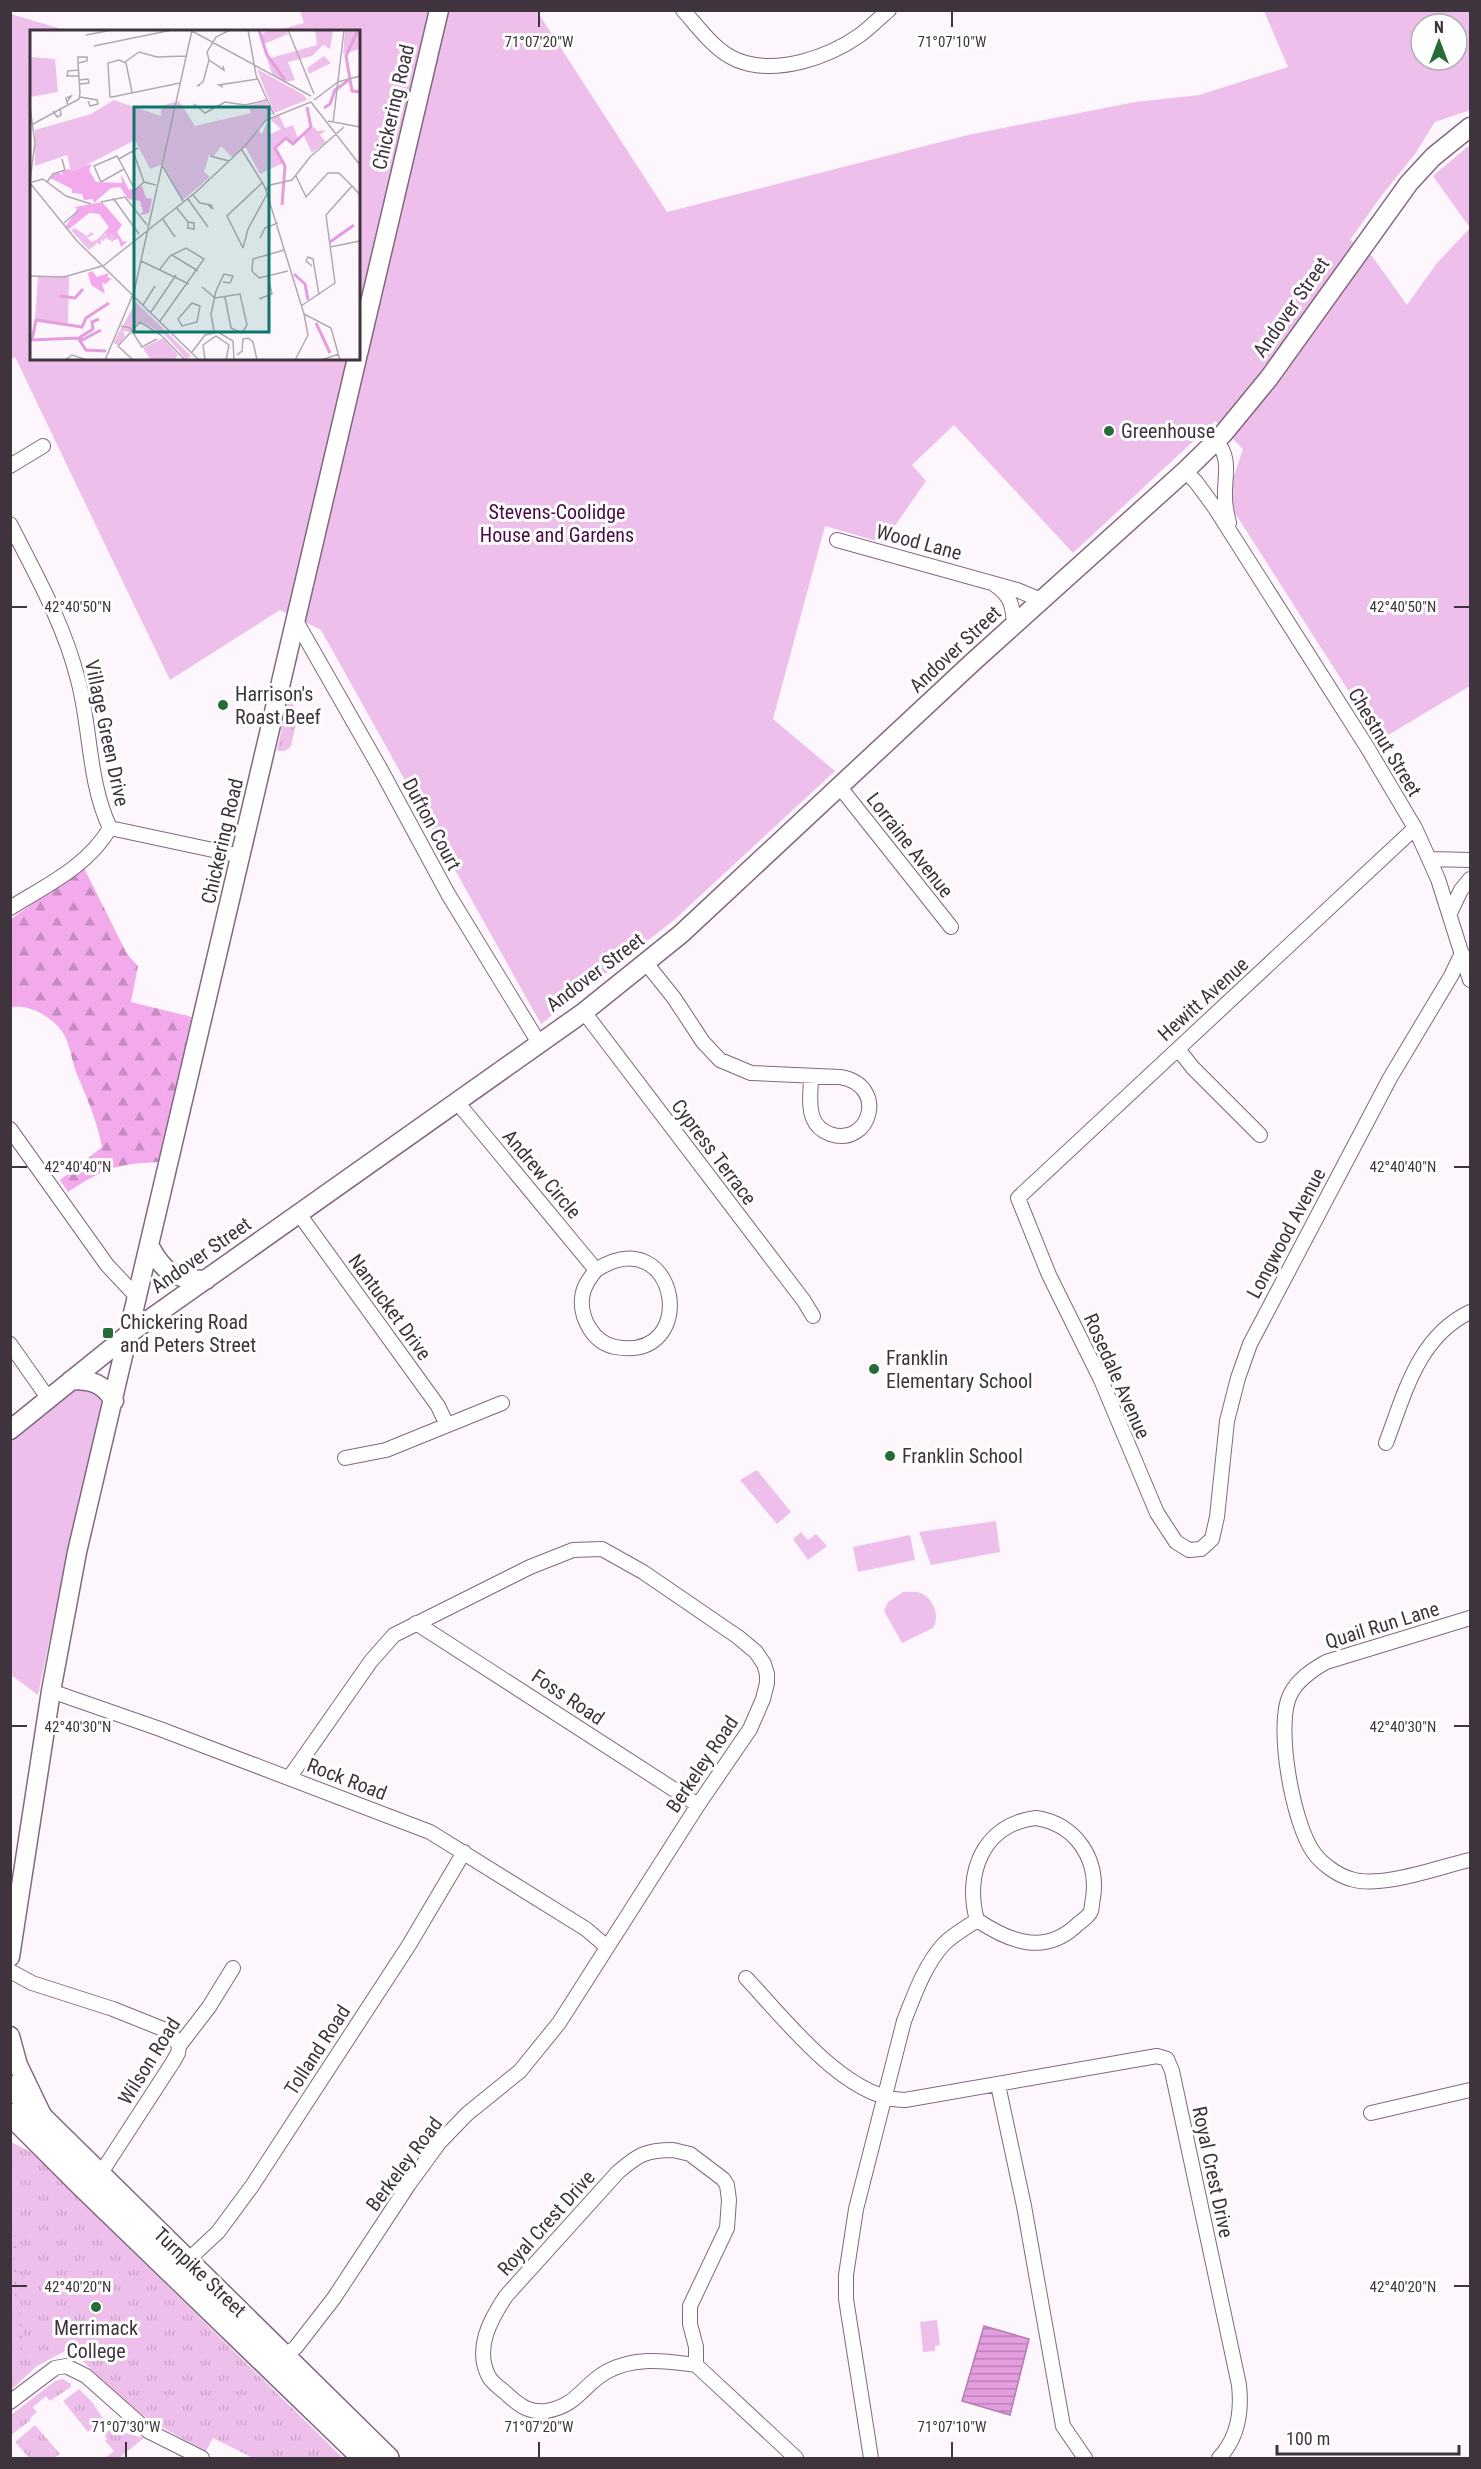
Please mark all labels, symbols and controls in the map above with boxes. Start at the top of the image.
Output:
north arrow [1409,12,1469,72]
text: N [1434,18,1444,37]
inset map [30,30,360,360]
text: 71°07'20"W [505,33,574,51]
text: 71°07'10"W [918,33,987,51]
street label: Chickering Road [367,42,419,172]
street label: Andover Street [1248,252,1334,362]
place label: Greenhouse [1121,419,1215,443]
marker: Greenhouse [1102,424,1116,438]
park label: Stevens-Coolidge House and Gardens [480,500,634,547]
street label: Wood Lane [874,519,964,565]
text: 42°40'50"N [45,598,111,616]
text: 42°40'50"N [1370,598,1436,616]
street label: Andover Street [904,600,1006,697]
street label: Village Green Drive [80,658,134,808]
place label: Harrison's Roast Beef [235,682,322,729]
street label: Chestnut Street [1343,683,1427,801]
marker: Harrison's Roast Beef [216,698,230,712]
street label: Dufton Court [398,774,466,874]
street label: Chickering Road [196,776,248,906]
street label: Lorraine Avenue [862,788,958,902]
street label: Andover Street [541,927,649,1017]
street label: Hewitt Avenue [1153,952,1253,1046]
street label: Cypress Terrace [666,1094,762,1210]
street label: Andrew Circle [498,1125,586,1223]
text: 42°40'40"N [45,1158,111,1176]
text: 42°40'40"N [1370,1158,1436,1176]
street label: Longwood Avenue [1242,1164,1330,1302]
street label: Andover Street [146,1212,256,1298]
street label: Nantucket Drive [344,1249,436,1365]
place label: Chickering Road and Peters Street [120,1310,256,1357]
street label: Rosedale Avenue [1079,1310,1155,1442]
marker: Chickering Road and Peters Street [101,1326,115,1340]
place label: Franklin Elementary School [886,1346,1033,1393]
marker: Franklin Elementary School [867,1362,881,1376]
place label: Franklin School [902,1444,1023,1468]
marker: Franklin School [883,1449,897,1463]
street label: Quail Run Lane [1322,1596,1442,1654]
street label: Foss Road [527,1664,609,1730]
street label: Berkeley Road [661,1711,743,1817]
text: 42°40'30"N [45,1718,111,1736]
text: 42°40'30"N [1370,1718,1436,1736]
street label: Rock Road [304,1753,390,1805]
street label: Tolland Road [279,2000,355,2100]
street label: Wilson Road [113,2013,185,2109]
street label: Royal Crest Drive [1187,2104,1239,2240]
street label: Berkeley Road [361,2112,447,2216]
street label: Royal Crest Drive [492,2165,600,2281]
street label: Turnpike Street [149,2222,251,2322]
text: 42°40'20"N [45,2278,111,2296]
text: 42°40'20"N [1370,2278,1436,2296]
marker: Merrimack College [89,2300,103,2314]
place label: Merrimack College [54,2316,138,2363]
text: 71°07'30"W [92,2418,161,2436]
text: 71°07'20"W [505,2418,574,2436]
text: 71°07'10"W [918,2418,987,2436]
scale bar [1277,2418,1458,2456]
text: 100 m [1286,2428,1330,2449]

